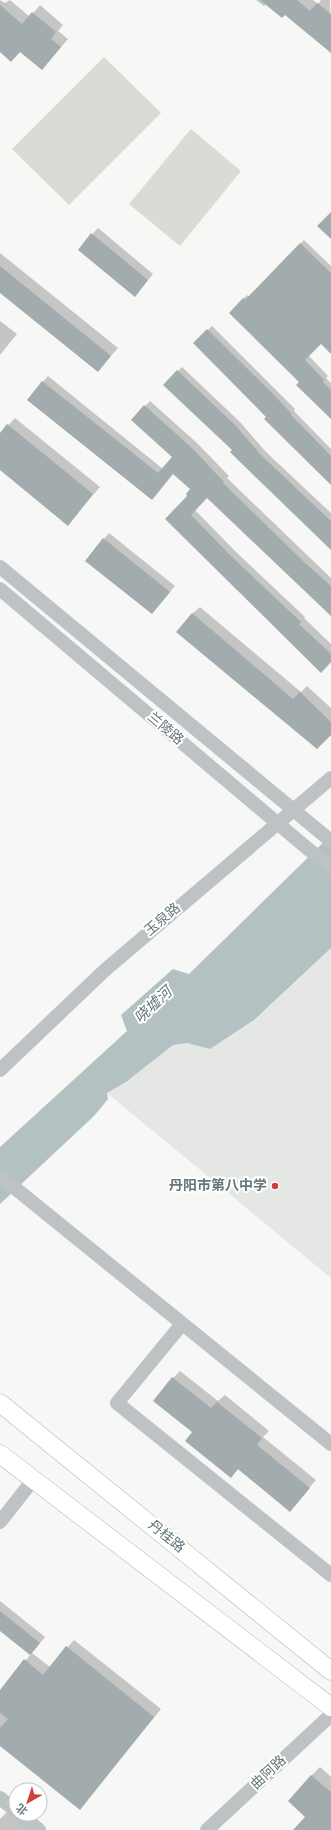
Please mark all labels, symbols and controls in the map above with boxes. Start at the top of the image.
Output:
street label: 兰陵路 [143,709,187,749]
street label: 玉泉路 [141,899,185,940]
water label: 哓墟河 [131,982,179,1028]
place label: 丹阳市第八中学 [169,1177,267,1195]
marker: 丹阳市第八中学 [270,1181,280,1191]
street label: 丹桂路 [144,1517,188,1557]
street label: 曲阿路 [248,1752,290,1794]
north arrow [8,1782,48,1822]
text: 北 [14,1800,31,1818]

